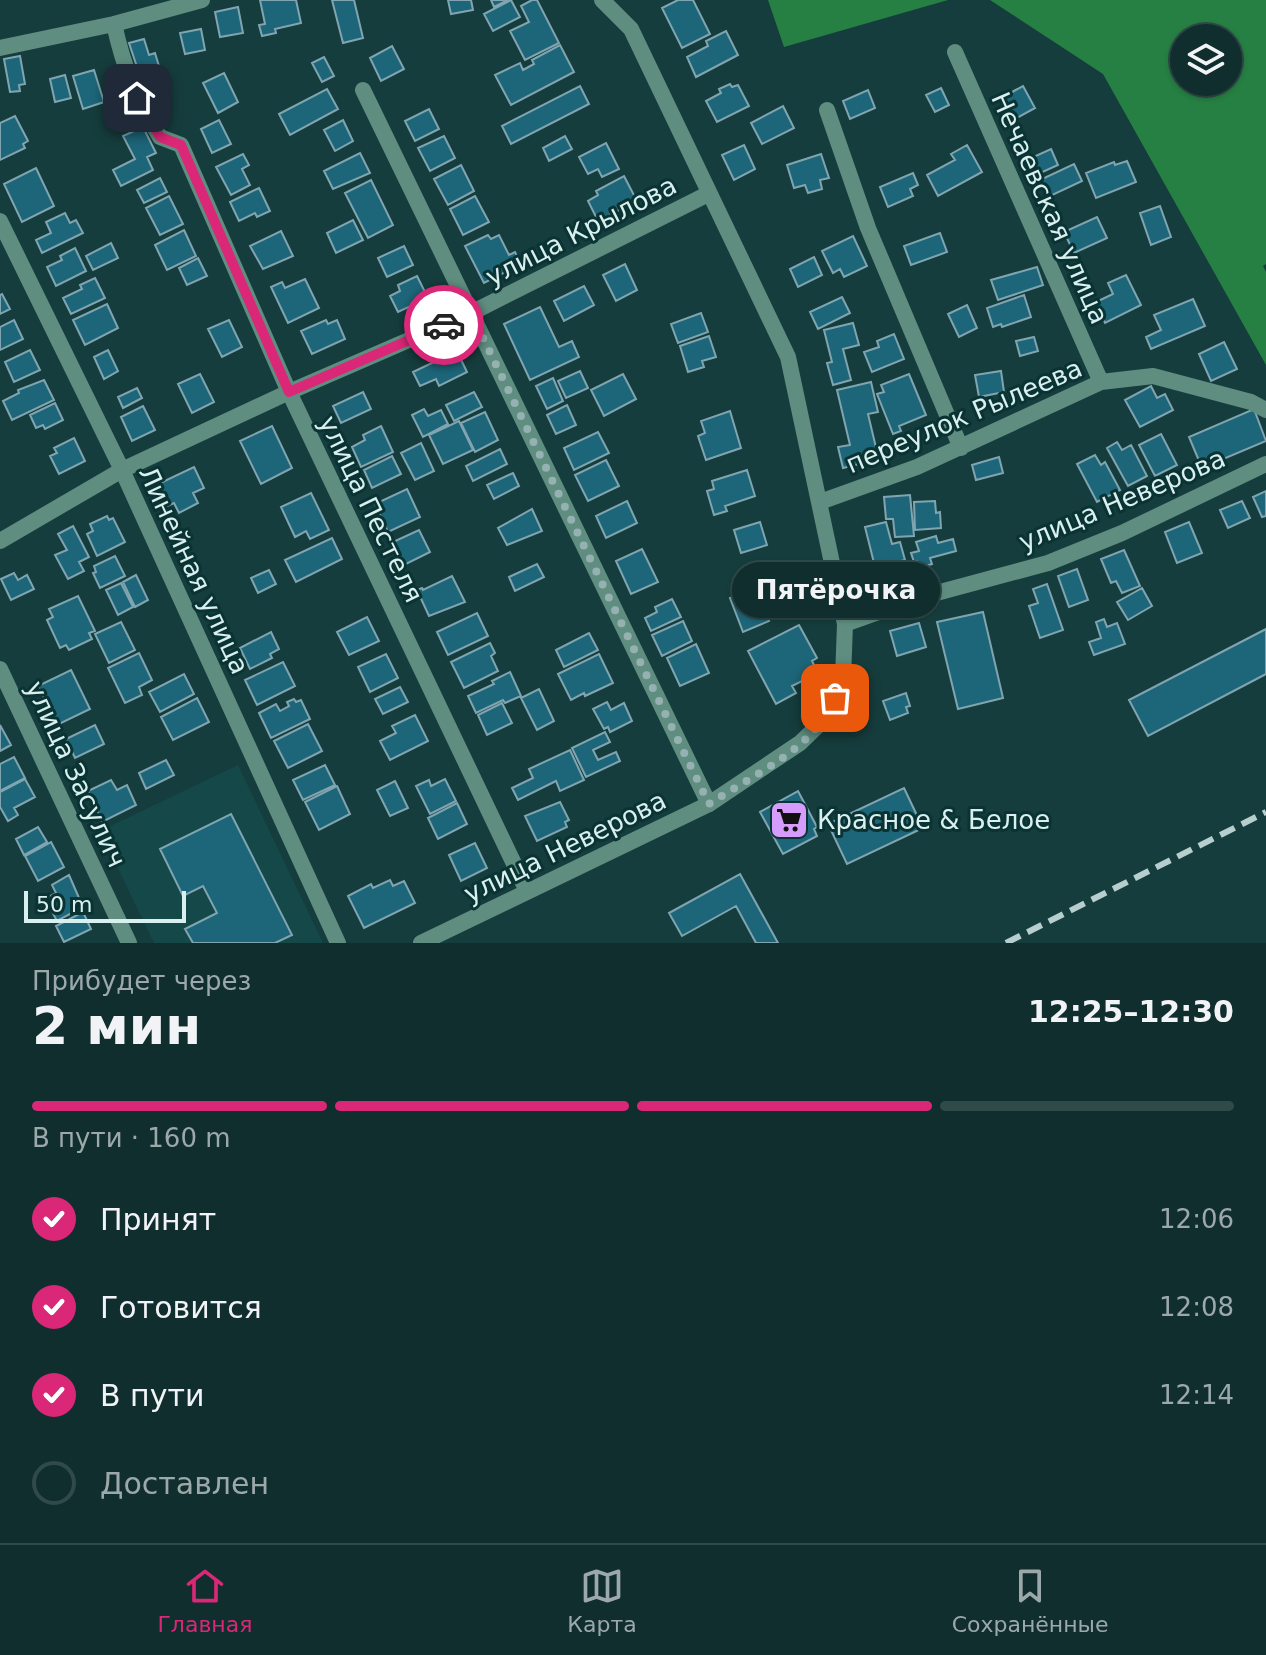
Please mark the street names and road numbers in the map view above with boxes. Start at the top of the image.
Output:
street label: Нечаевская улица [985,87,1115,329]
street label: улица Крылова [481,170,681,292]
street label: переулок Рылеева [841,353,1087,479]
street label: улица Пестеля [313,411,429,607]
street label: улица Неверова [1014,443,1230,557]
street label: Линейная улица [133,461,255,679]
street label: улица Засулич [20,676,132,872]
street label: улица Неверова [459,785,671,909]

